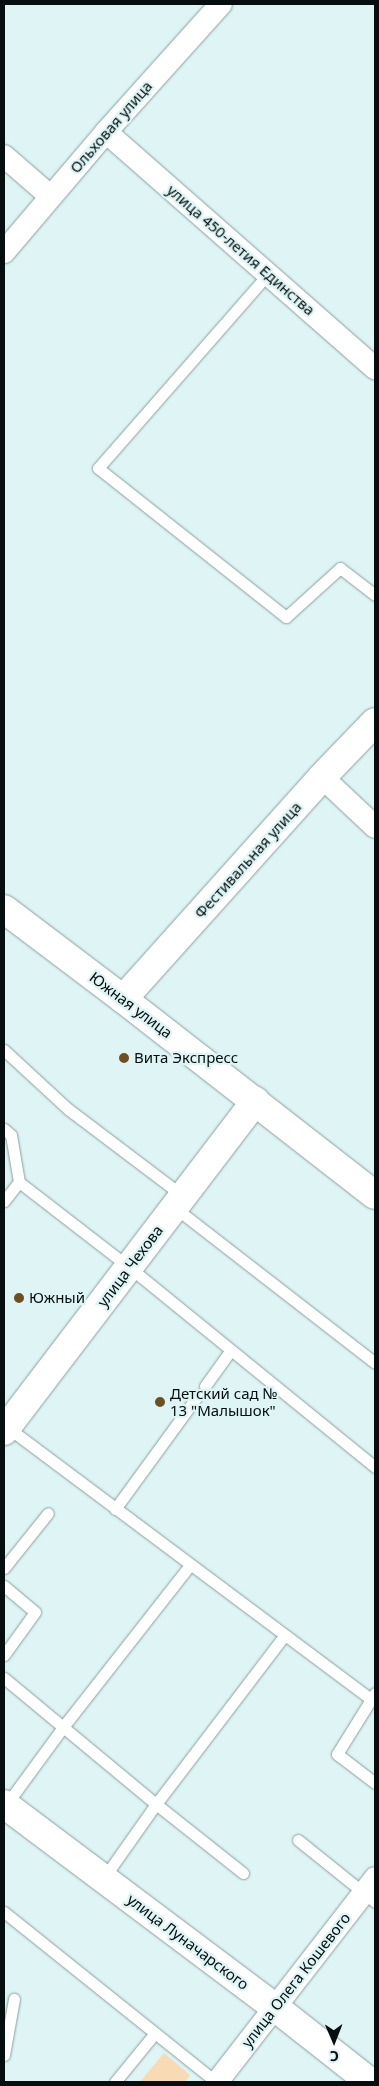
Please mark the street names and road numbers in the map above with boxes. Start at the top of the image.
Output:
street label: Ольховая улица [66,77,156,177]
street label: улица 450-летия Единства [163,181,319,319]
street label: Фестивальная улица [191,798,305,922]
street label: Южная улица [86,968,176,1042]
street label: улица Чехова [93,1222,167,1310]
street label: улица Луначарского [124,1890,252,1994]
street label: улица Олега Кошевого [238,1909,354,2051]

